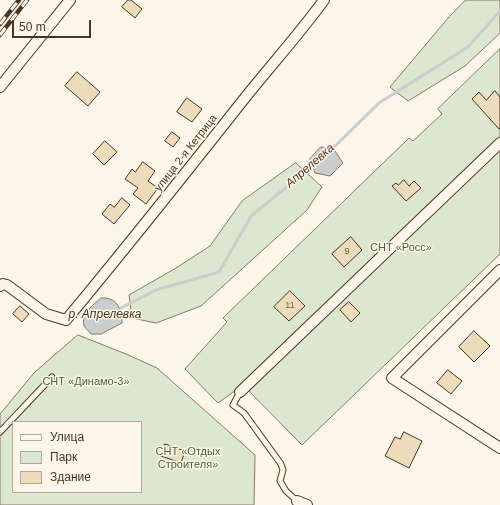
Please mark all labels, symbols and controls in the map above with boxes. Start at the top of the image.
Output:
scale bar [14,12,93,38]
text: 50 m [19,20,46,34]
street label: улица 2-я Кетрица [152,112,220,194]
water label: Апрелевка [283,141,337,191]
park label: СНТ «Росс» [370,241,432,255]
house number: 9 [344,247,350,257]
house number: 11 [285,301,295,311]
water label: р. Апрелевка [69,308,141,322]
park label: СНТ «Динамо-3» [42,375,130,389]
legend [12,421,142,493]
text: Улица [50,430,84,444]
park label: СНТ «Отдых Строителя» [156,445,220,471]
text: Парк [50,450,77,464]
text: Здание [50,470,91,484]

